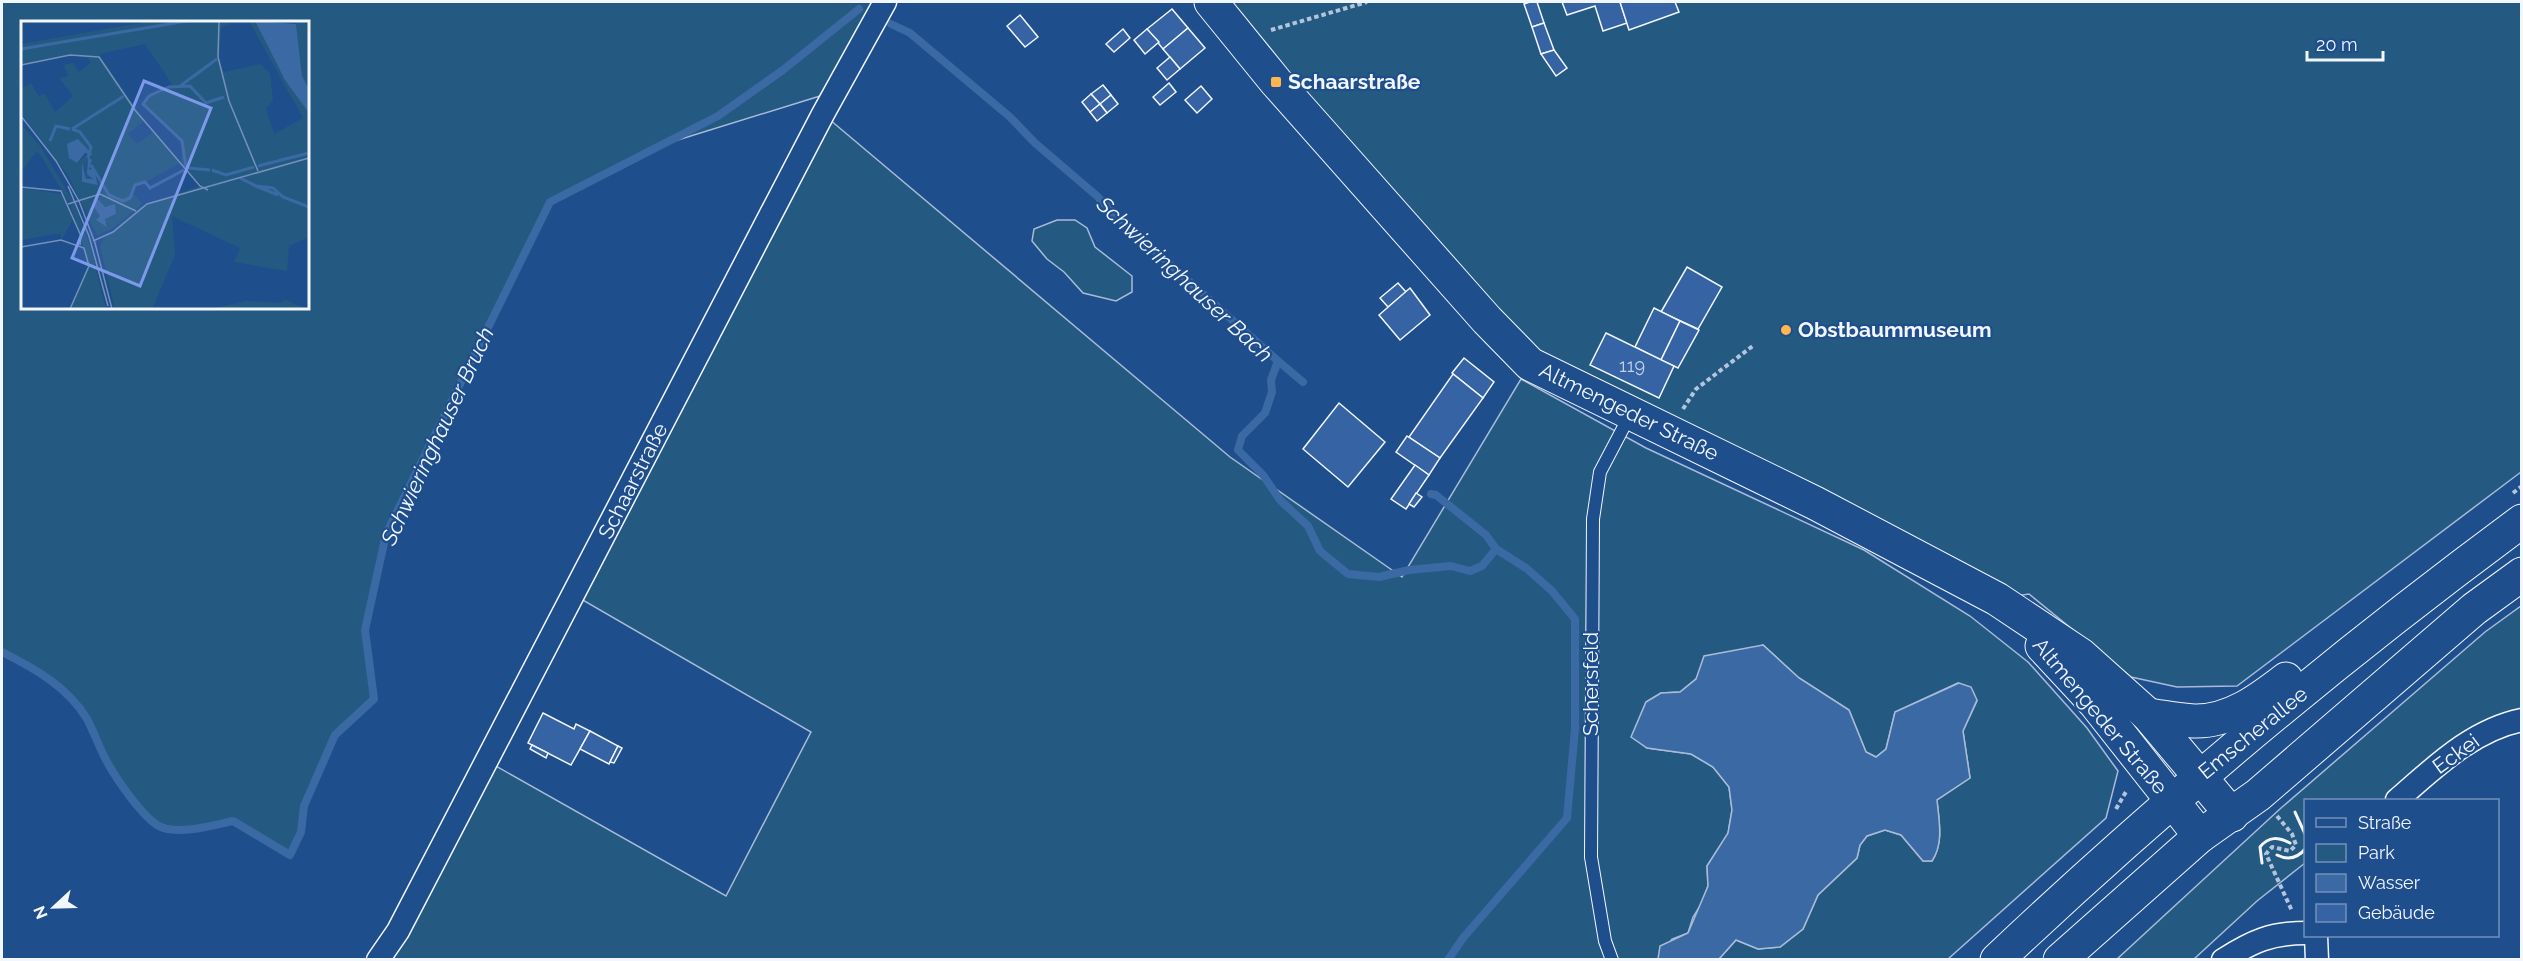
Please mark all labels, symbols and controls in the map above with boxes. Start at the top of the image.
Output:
inset map [21,21,309,309]
scale bar [2307,24,2384,62]
text: 20 m [2316,34,2358,55]
place label: Schaarstraße [1288,69,1421,94]
marker: Schaarstraße [1269,75,1283,89]
water label: Schwieringhauser Bach [1091,190,1278,367]
place label: Obstbaummuseum [1798,317,1991,342]
water label: Schwieringhauser Bruch [375,323,499,550]
marker: Obstbaummuseum [1779,323,1793,337]
house number: 119 [1619,355,1645,376]
street label: Altmengeder Straße [1536,357,1723,466]
street label: Schaarstraße [593,419,672,543]
street label: Schersfeld [1578,632,1603,736]
street label: Altmengeder Straße [2028,633,2173,799]
street label: Emscherallee [2193,681,2312,784]
street label: Eckei [2428,728,2484,779]
legend [2304,799,2499,937]
text: Straße [2358,812,2412,833]
text: Park [2358,842,2395,863]
text: Wasser [2358,872,2421,893]
north arrow [24,877,84,937]
text: Gebäude [2358,902,2435,923]
text: N [29,903,52,922]

